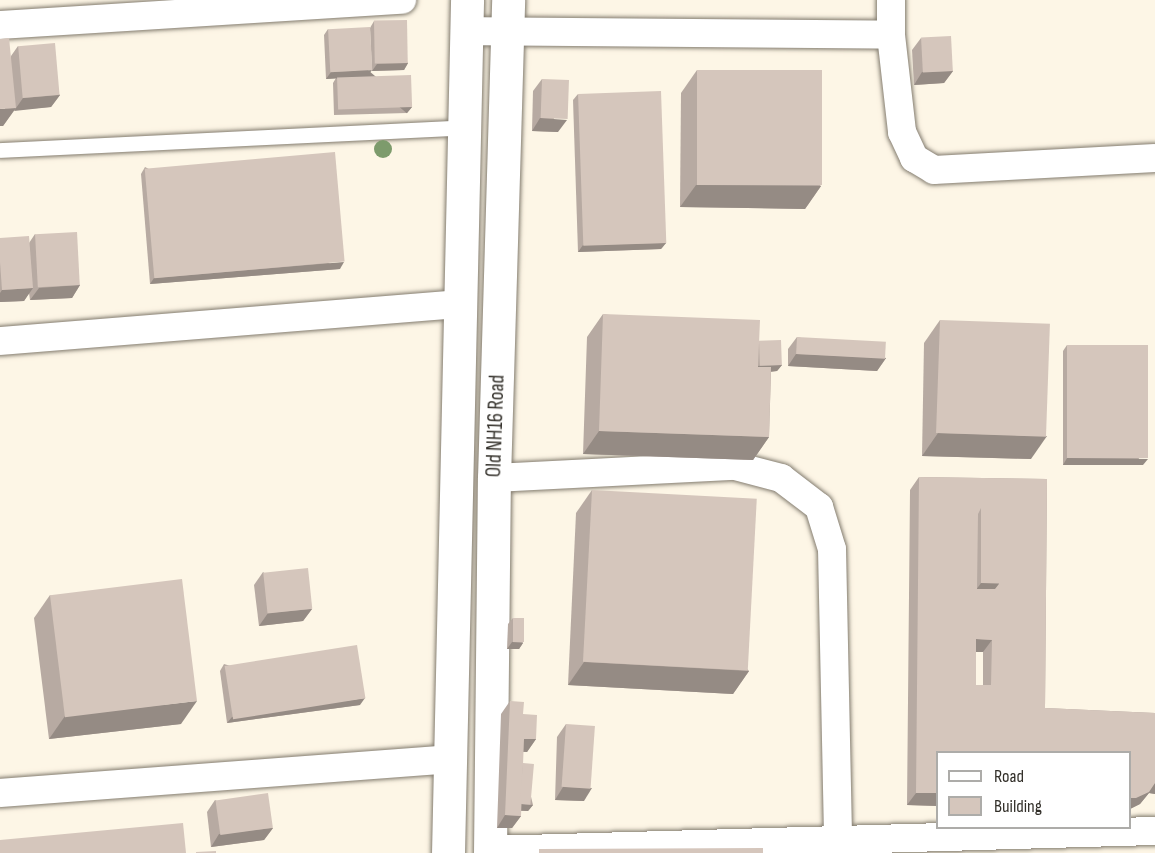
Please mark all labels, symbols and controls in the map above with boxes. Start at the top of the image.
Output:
street label: Old NH16 Road [482,374,510,478]
legend [936,751,1131,829]
text: Road [994,766,1024,787]
text: Building [994,796,1042,817]

